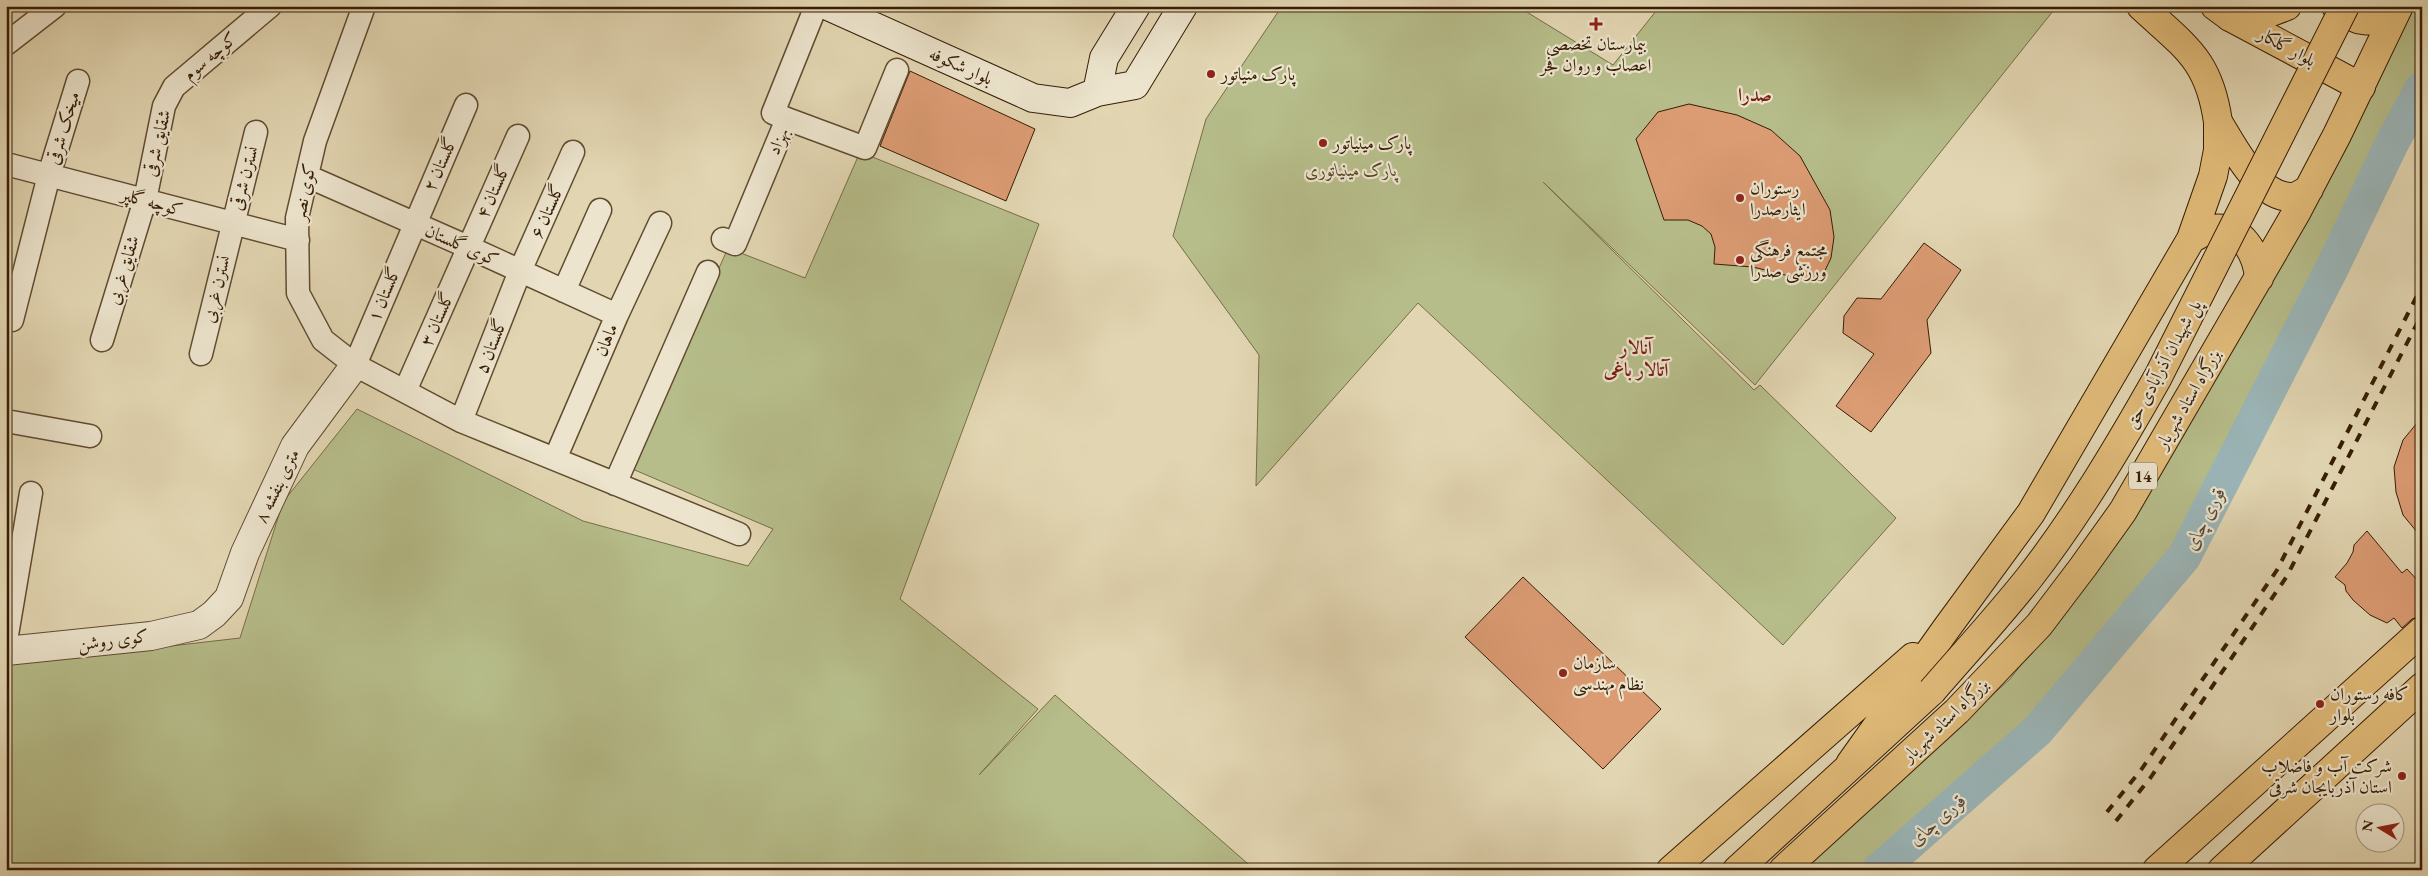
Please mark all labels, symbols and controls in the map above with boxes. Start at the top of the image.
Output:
marker: بیمارستان تخصصی اعصاب و روان فجر [1589,17,1603,31]
street label: بلوار گلکار [2252,21,2320,71]
street label: کوچه سوم [178,26,245,89]
place label: بیمارستان تخصصی اعصاب و روان فجر [1539,32,1652,77]
street label: بلوار شکوفه [926,41,997,90]
place label: پارک منیاتور [1219,62,1297,87]
marker: پارک منیاتور [1205,68,1217,80]
district label: صدرا [1738,82,1772,107]
street label: میخک شرقی [41,88,85,168]
street label: شقایق شرقی [138,107,176,179]
street label: بهزاد [762,124,794,158]
place label: پارک مینیاتور [1331,131,1413,156]
street label: گلستان ۲ [417,133,462,195]
marker: پارک مینیاتور [1317,137,1329,149]
street label: نسترن شرقی [224,143,264,213]
park label: پارک مینیاتوری [1305,158,1399,183]
street label: گلستان ۴ [470,160,515,222]
street label: کوی نصر [286,161,321,225]
place label: رستوران ایثارصدرا [1750,176,1806,221]
street label: گلستان ۶ [524,180,569,242]
street label: کوچه گلپر [116,182,186,223]
marker: رستوران ایثارصدرا [1734,192,1746,204]
street label: کوی گلستان [422,218,503,271]
street label: شقایق غربی [101,233,146,308]
place label: مجتمع فرهنگی ورزشی صدرا [1750,238,1827,284]
street label: نسترن غربی [196,253,237,325]
marker: مجتمع فرهنگی ورزشی صدرا [1734,254,1746,266]
street label: گلستان ۱ [362,263,405,325]
street label: گلستان ۳ [414,288,459,350]
street label: پل شهیدان آذرآبادی حق [2119,294,2209,433]
street label: گلستان ۵ [470,315,512,377]
street label: ماهان [588,320,623,360]
district label: آنالار آتالار باغی [1603,335,1671,382]
street label: بزرگراه استاد شهریار [2149,345,2226,455]
street label: ۸ متری بنفشه [249,445,304,527]
road number: 14 [2129,462,2157,490]
water label: قوری چای [2178,482,2232,555]
street label: کوی روشن [76,624,150,656]
place label: سازمان نظام مهندسی [1573,651,1644,700]
marker: سازمان نظام مهندسی [1557,667,1569,679]
street label: بزرگراه استاد شهریار [1895,673,1994,769]
place label: کافه رستوران بلوار [2328,682,2409,726]
marker: کافه رستوران بلوار [2314,698,2326,710]
place label: شرکت آب و فاضلاب استان آذربایجان شرقی [2261,754,2392,799]
marker: شرکت آب و فاضلاب استان آذربایجان شرقی [2396,770,2408,782]
water label: قوری چای [1903,787,1972,852]
north arrow [2356,804,2406,854]
text: N [2357,818,2377,833]

